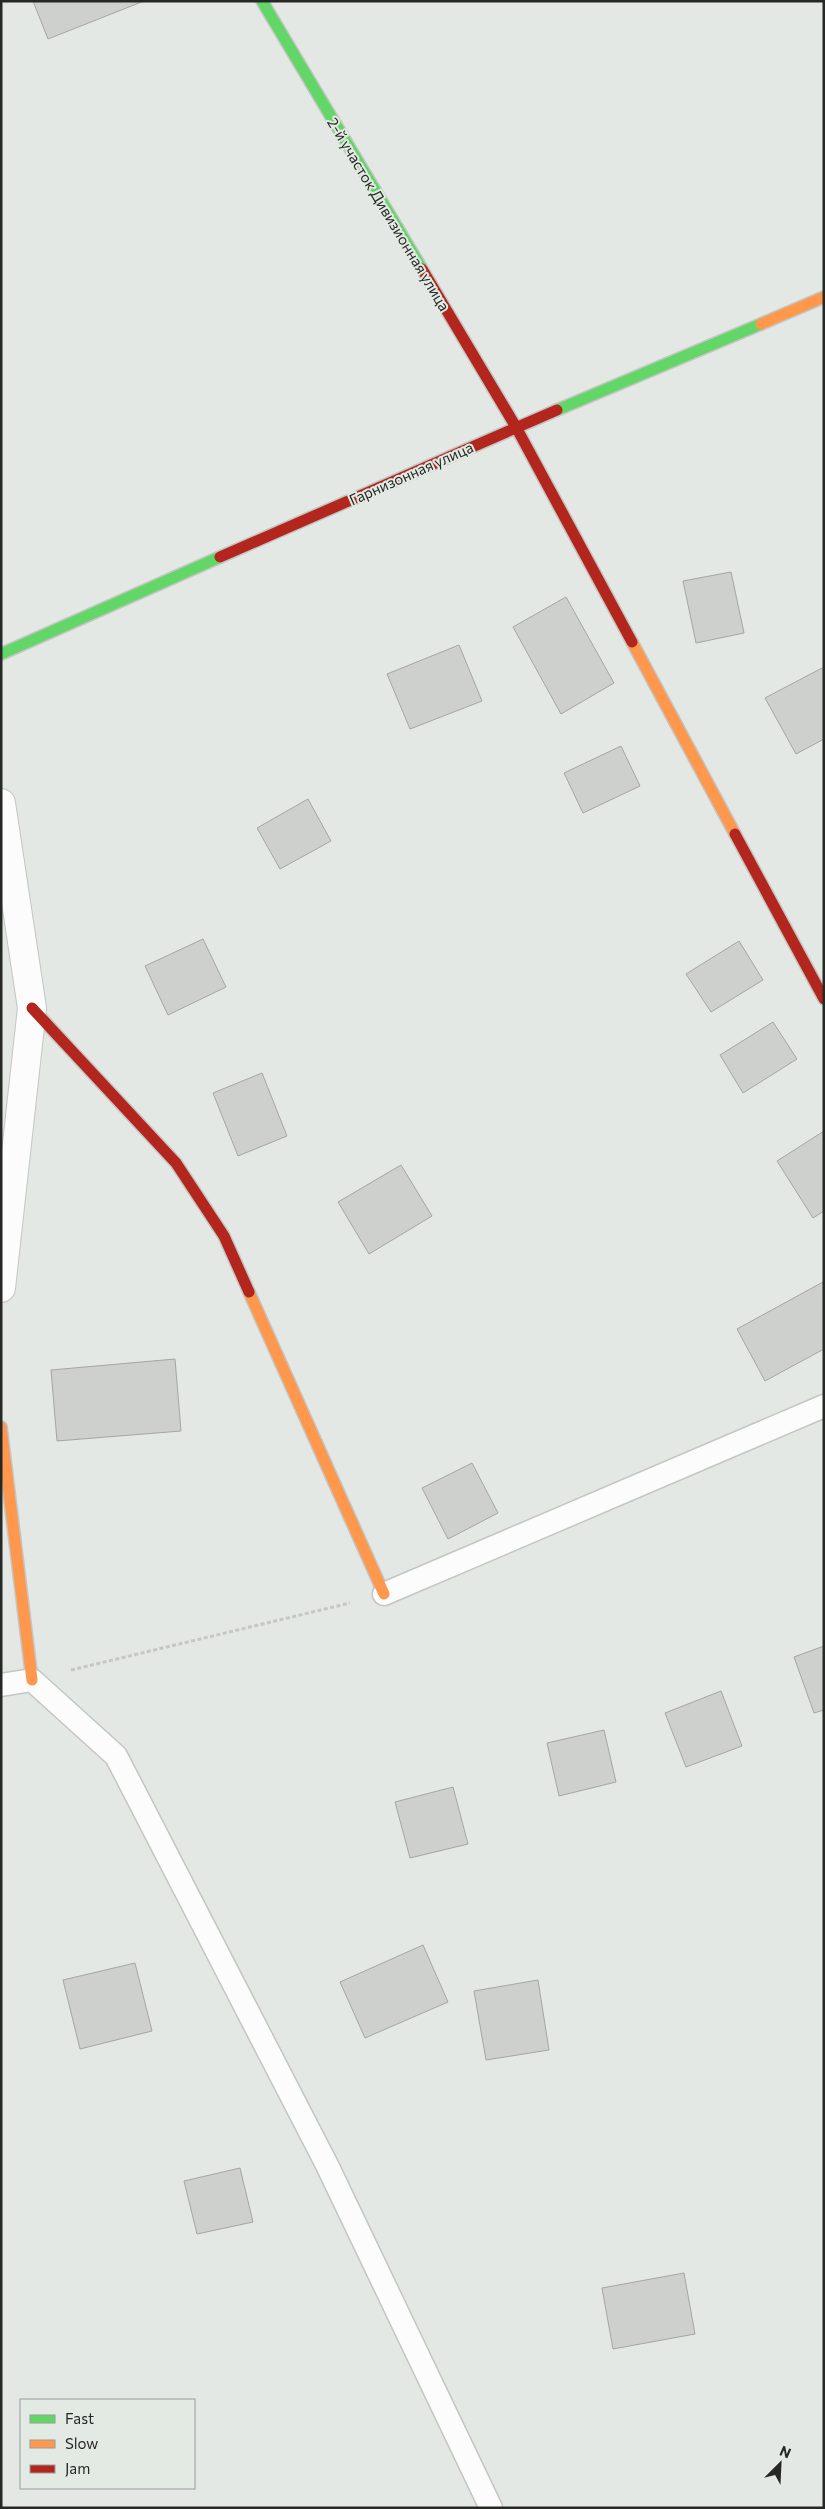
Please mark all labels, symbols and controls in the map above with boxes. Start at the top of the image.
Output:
street label: 2-й участок Дивизионная улица [324,114,454,314]
street label: Гарнизонная улица [346,438,476,508]
legend [20,2399,195,2489]
text: Fast [65,2409,94,2427]
text: Slow [65,2434,98,2452]
north arrow [755,2439,805,2489]
text: N [777,2442,794,2462]
text: Jam [65,2459,90,2477]

